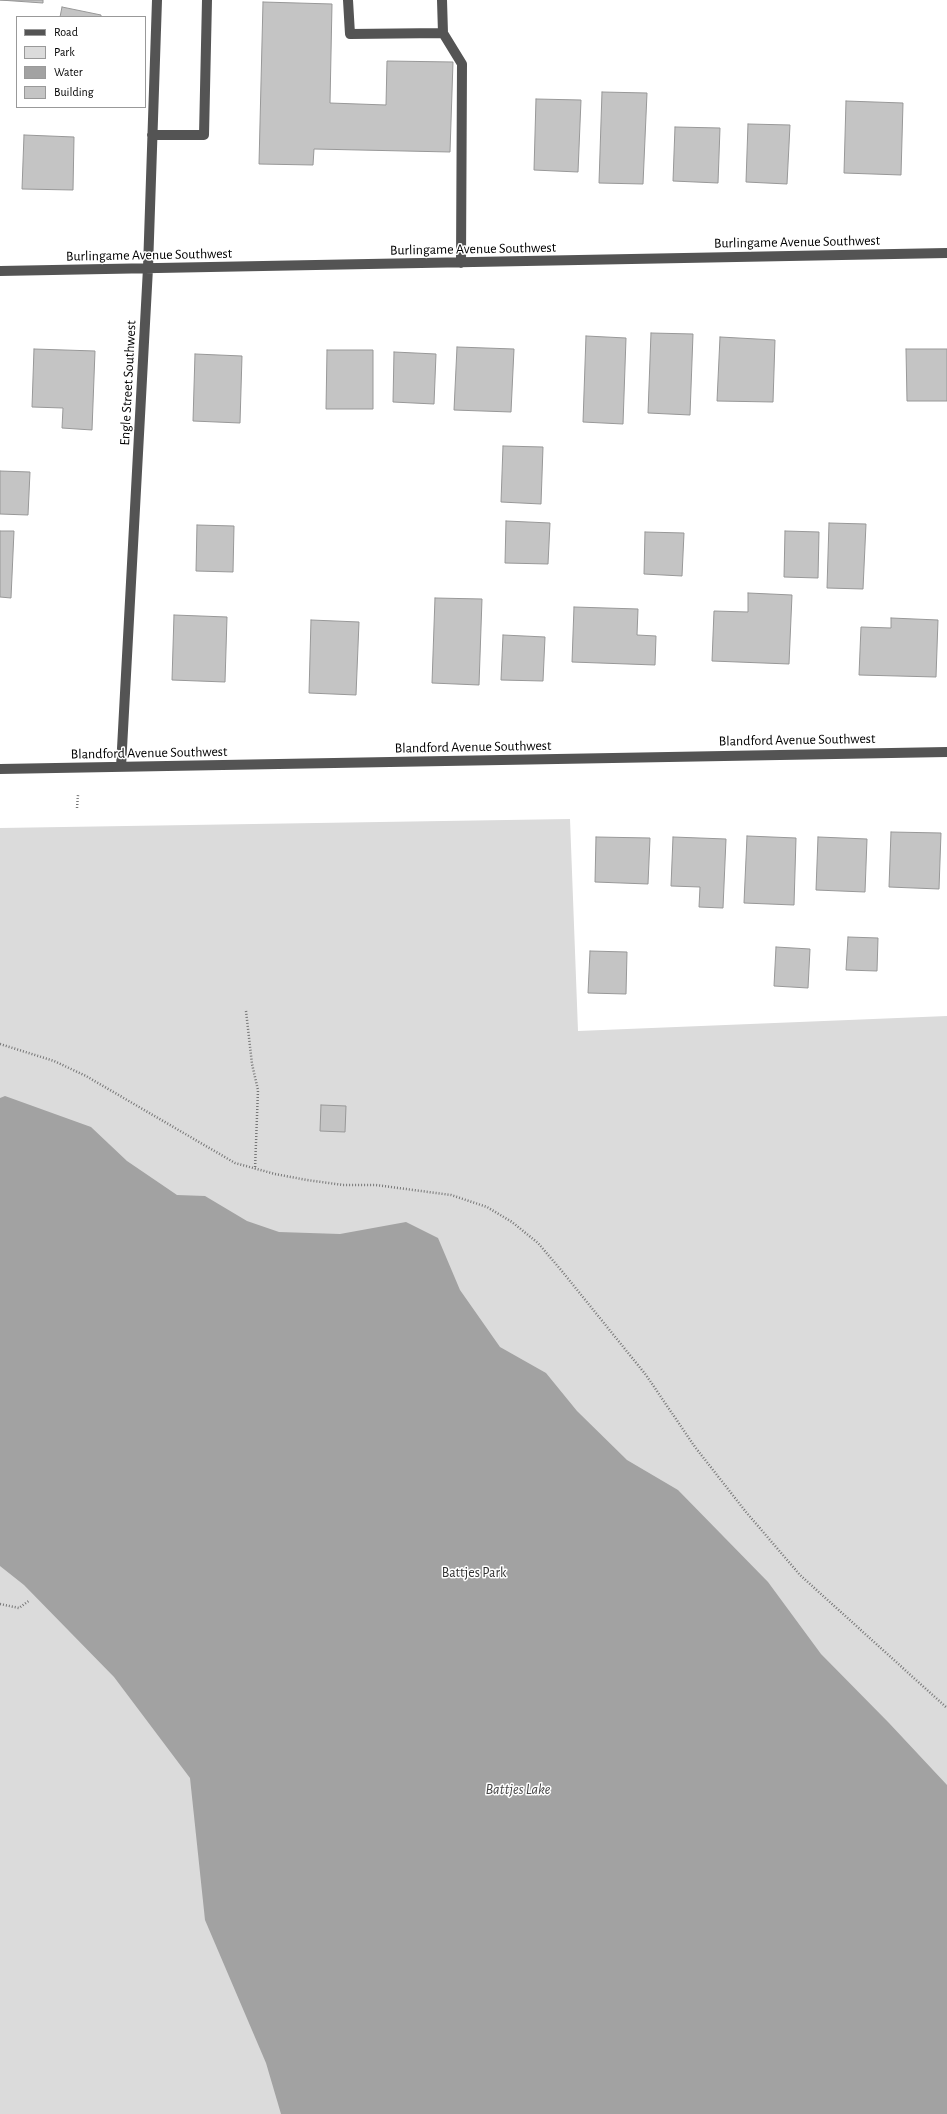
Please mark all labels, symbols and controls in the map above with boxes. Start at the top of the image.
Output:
legend [16,16,146,108]
text: Road [54,26,78,38]
text: Park [54,46,75,58]
text: Water [54,66,83,78]
text: Building [54,86,94,98]
street label: Burlingame Avenue Southwest [714,232,880,252]
street label: Burlingame Avenue Southwest [390,239,556,259]
street label: Burlingame Avenue Southwest [66,245,232,265]
street label: Engle Street Southwest [116,320,140,446]
street label: Blandford Avenue Southwest [718,730,876,750]
street label: Blandford Avenue Southwest [394,737,552,757]
street label: Blandford Avenue Southwest [70,743,228,763]
park label: Battjes Park [442,1565,506,1581]
water label: Battjes Lake [485,1780,551,1798]

